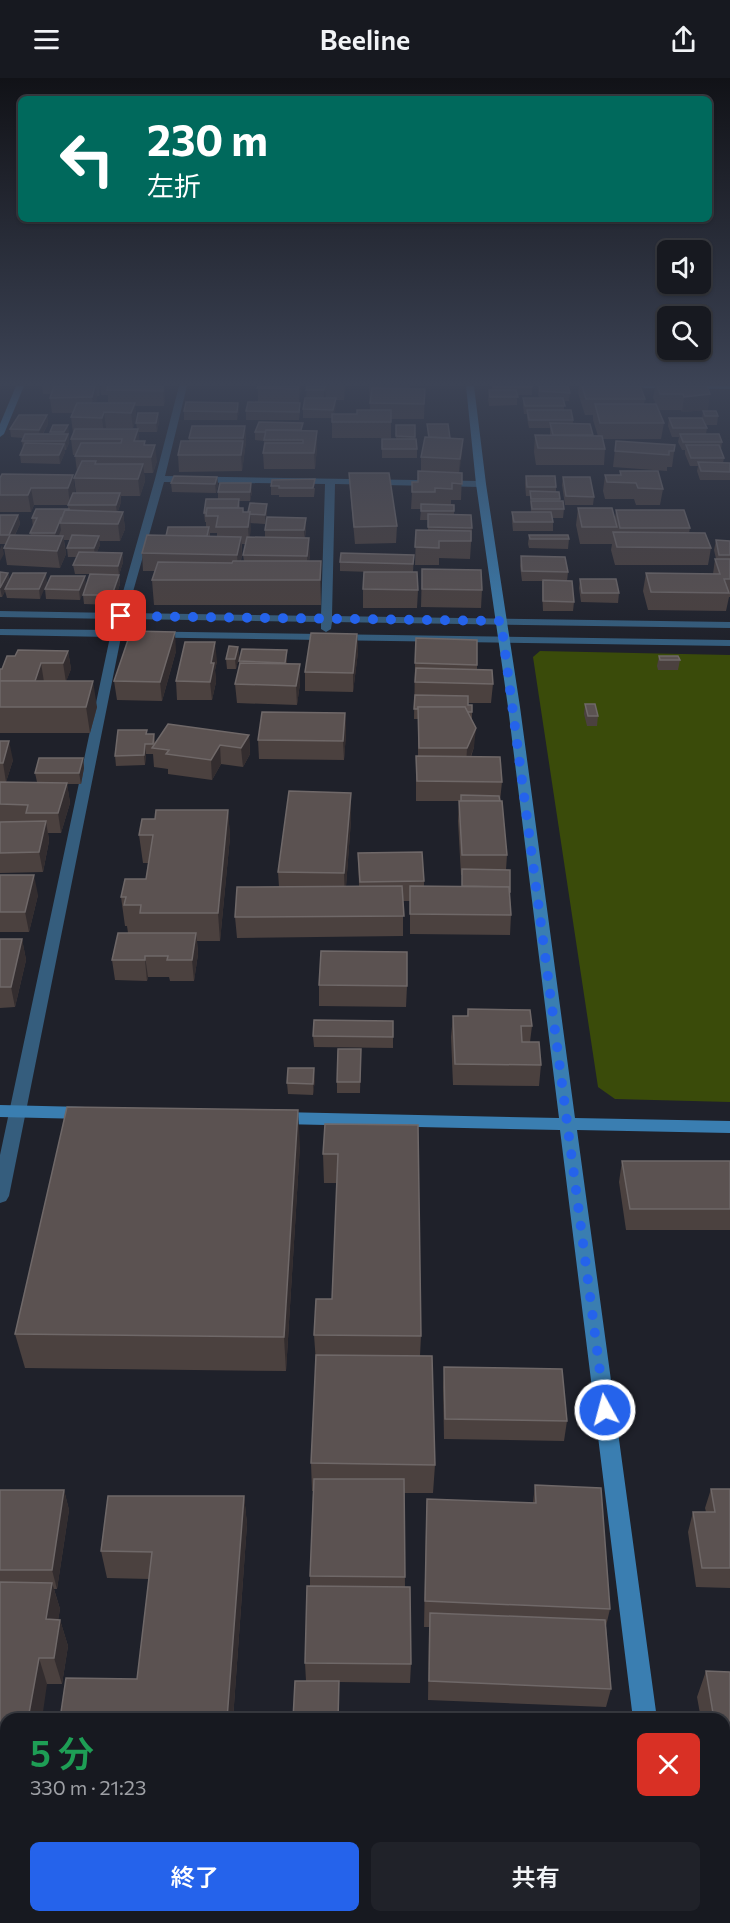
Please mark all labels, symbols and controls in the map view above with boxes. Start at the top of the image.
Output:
icon: menu [30,23,63,56]
text: Beeline [320,23,410,56]
icon: share [667,23,700,56]
text: 230 m [147,113,268,165]
icon: left [48,120,126,198]
text: 左折 [147,169,201,202]
map controls [657,240,711,360]
button: sound [657,240,711,294]
button: search [657,306,711,360]
pin [95,590,146,641]
icon: arrive [104,599,137,632]
position arrow [573,1378,637,1442]
text: 5 分 [30,1730,94,1774]
button: close [637,1733,700,1796]
text: 330 m · 21:23 [30,1775,146,1799]
button: 終了 [30,1842,359,1911]
button: 共有 [371,1842,700,1911]

